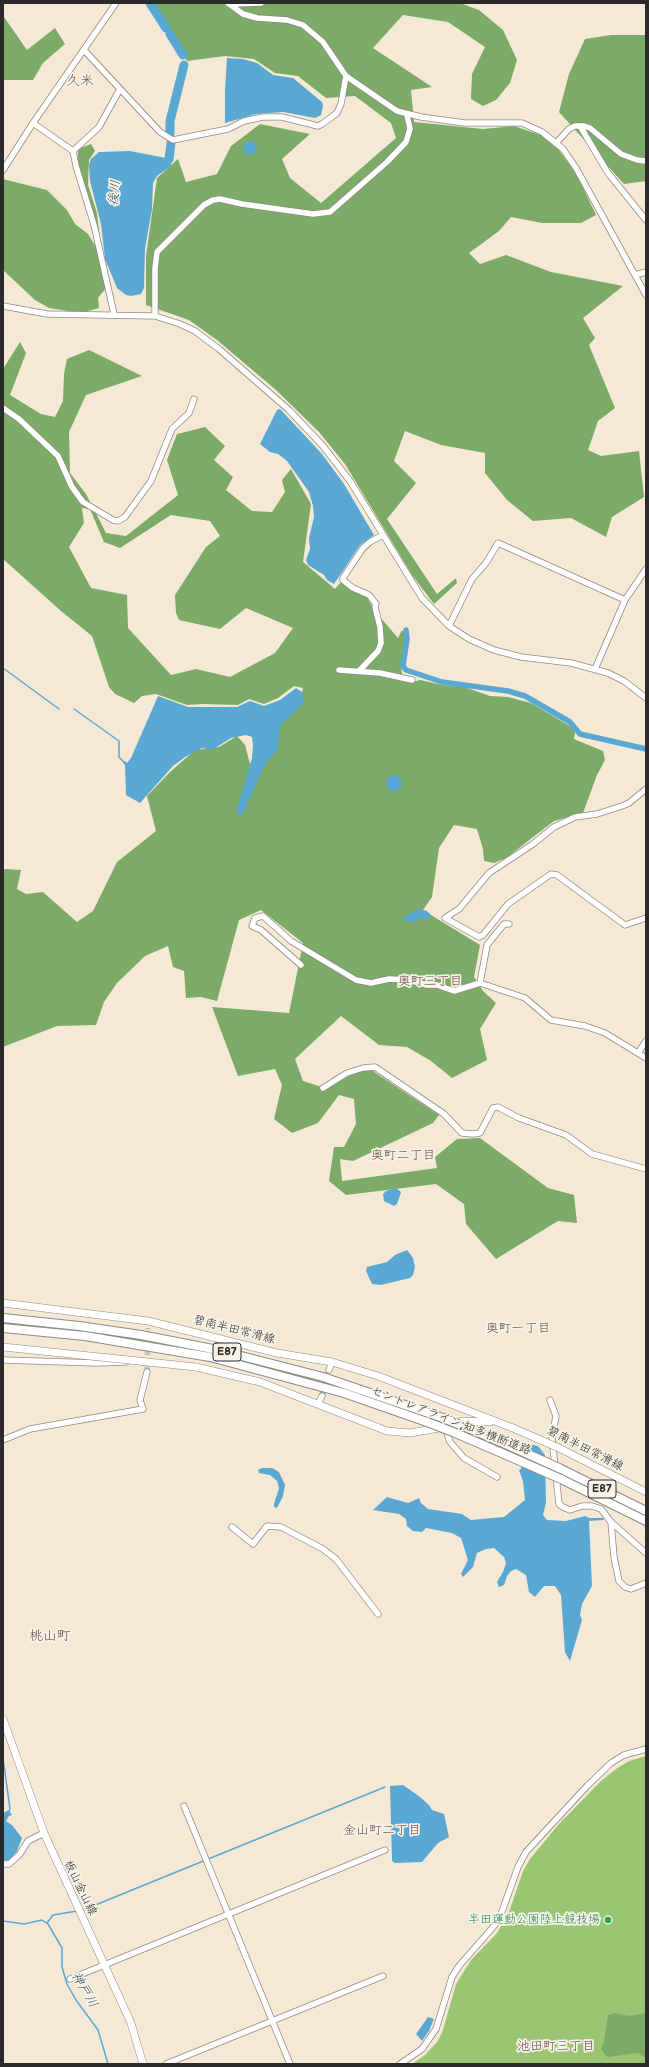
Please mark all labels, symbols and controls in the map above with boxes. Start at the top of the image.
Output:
district label: 久米 [66,73,94,89]
water label: 後川 [106,179,124,207]
district label: 奥町三丁目 [398,974,462,990]
district label: 奥町二丁目 [371,1148,435,1164]
street label: 碧南半田常滑線 [192,1313,276,1347]
district label: 奥町一丁目 [486,1321,550,1337]
road number: E87 [213,1343,241,1361]
street label: セントレアライン;知多横断道路 [369,1384,533,1458]
street label: 碧南半田常滑線 [544,1424,626,1474]
road number: E87 [588,1480,616,1498]
district label: 桃山町 [29,1628,71,1644]
district label: 金山町二丁目 [343,1823,421,1839]
street label: 板山金山線 [60,1858,100,1918]
place label: 半田運動公園陸上競技場 [468,1913,600,1927]
marker: 半田運動公園陸上競技場 [603,1915,613,1925]
water label: 神戸川 [67,1969,101,2011]
district label: 池田町三丁目 [517,2039,595,2055]

